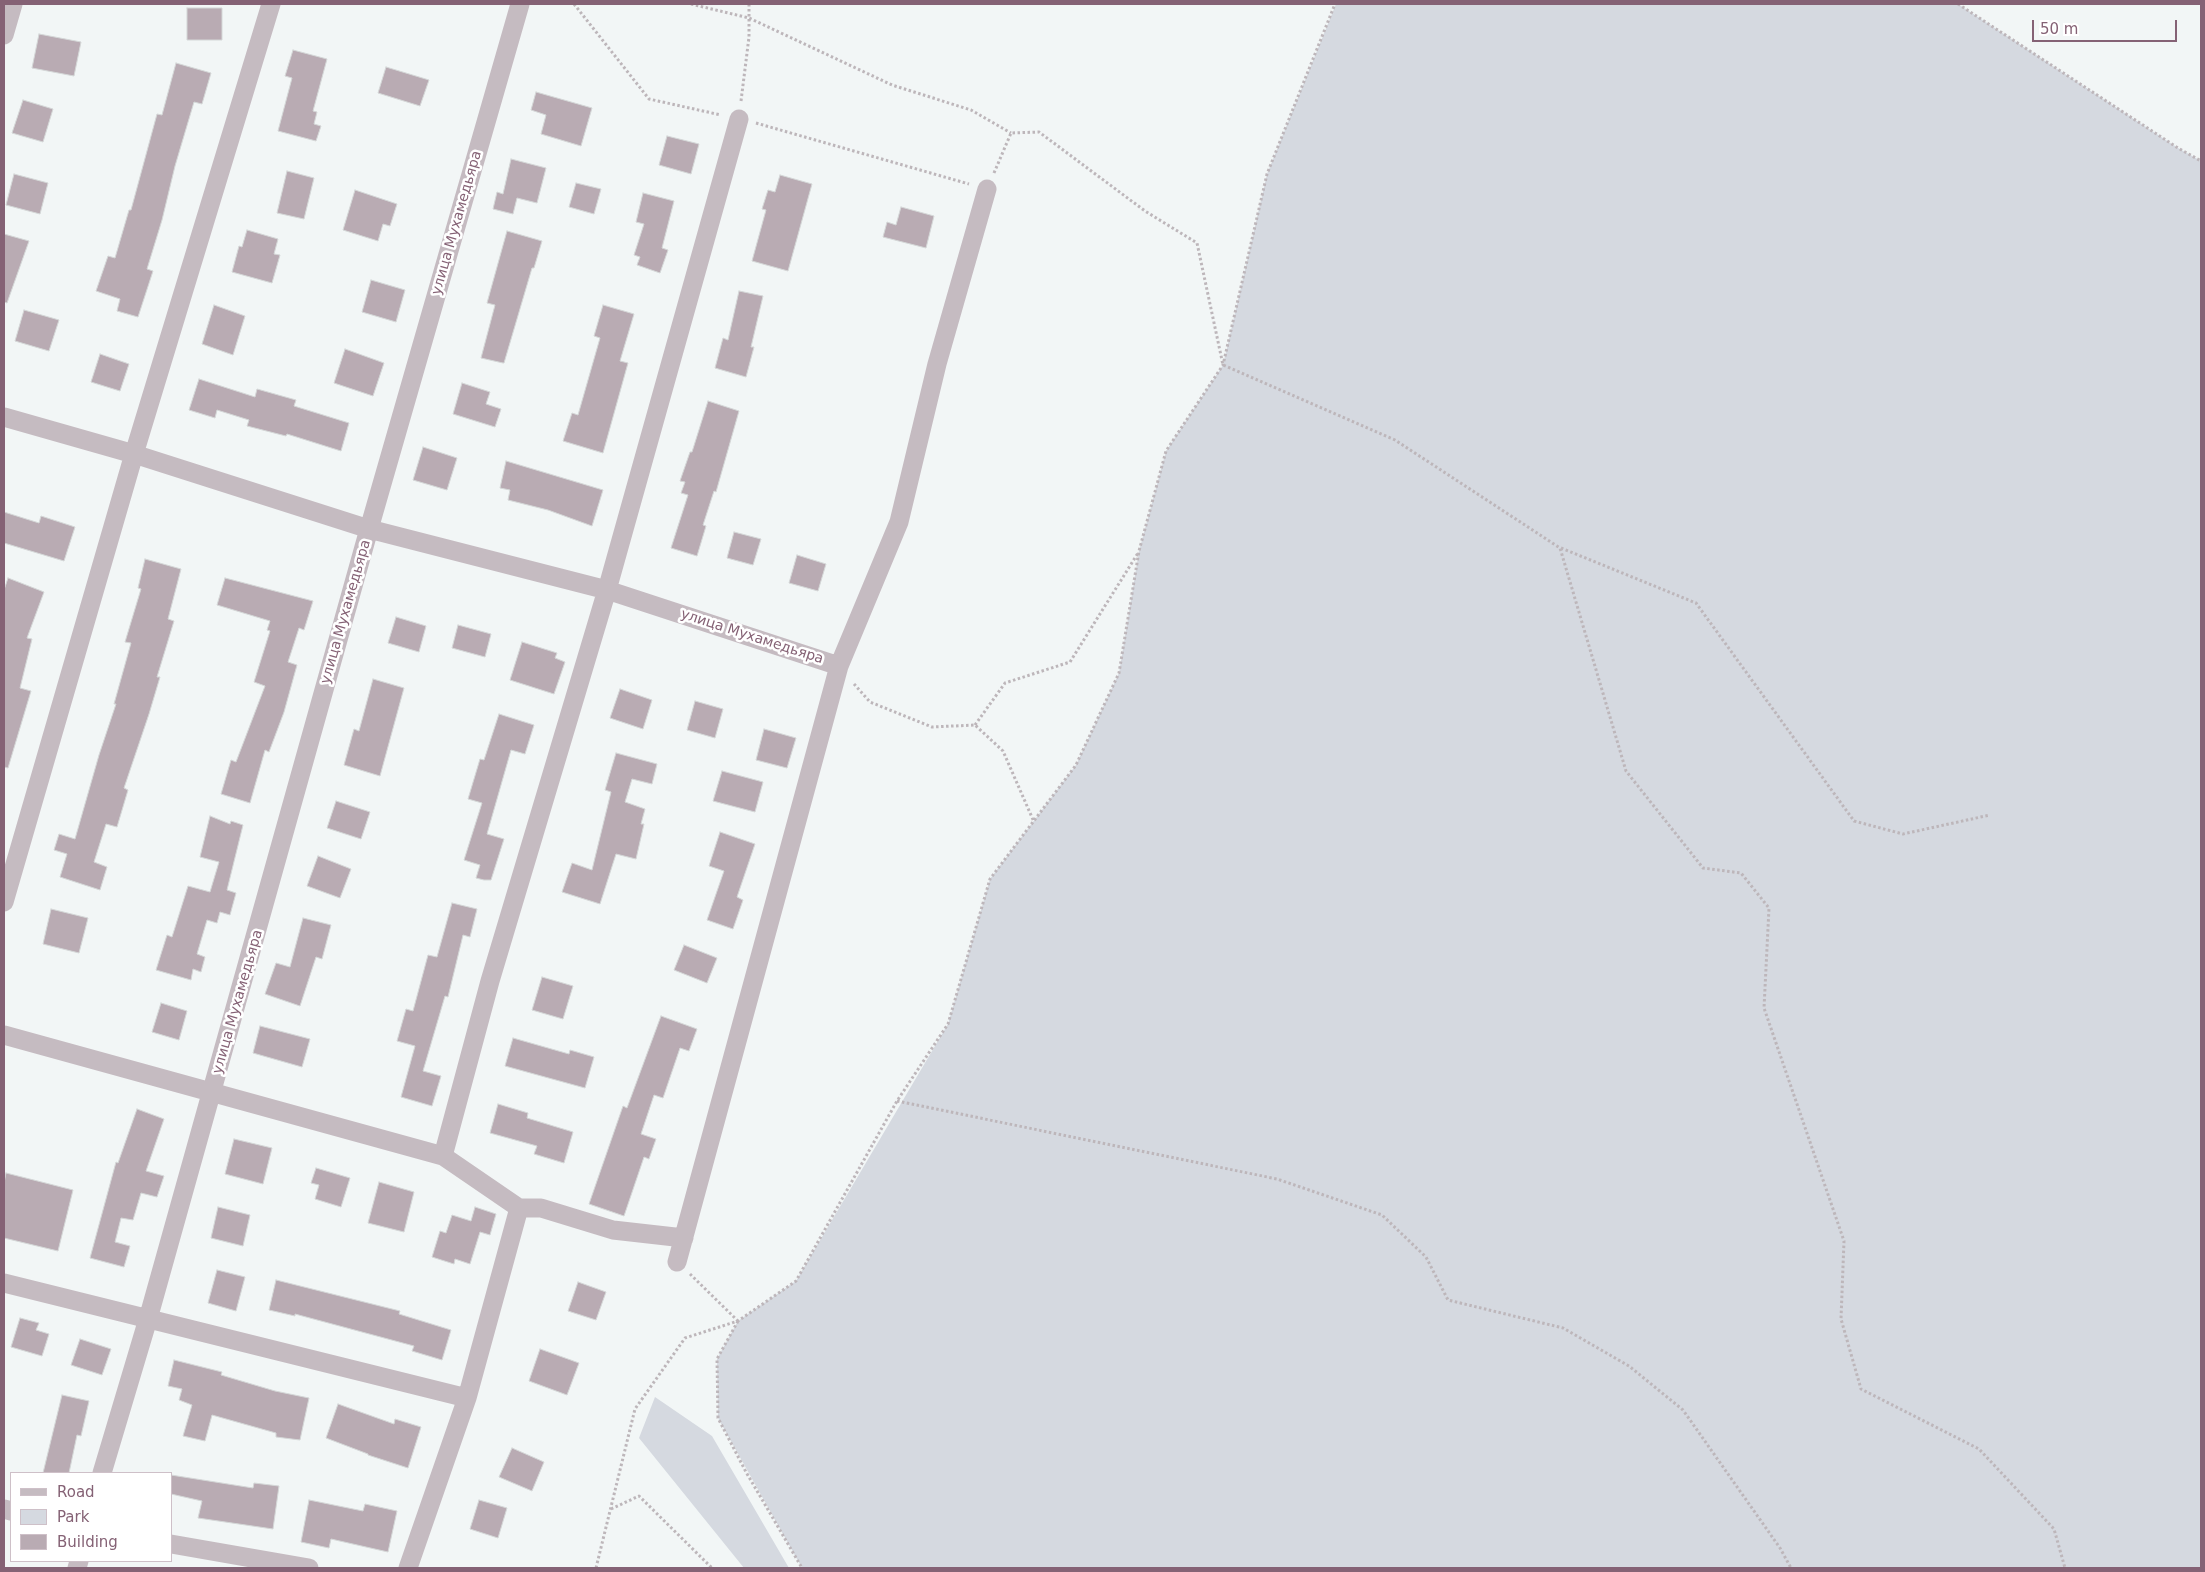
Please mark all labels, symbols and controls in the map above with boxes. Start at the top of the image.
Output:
scale bar [2035,10,2180,42]
text: 50 m [2040,20,2078,38]
street label: улица Мухамедьяра [428,149,486,297]
street label: улица Мухамедьяра [317,538,375,686]
street label: улица Мухамедьяра [678,606,826,668]
street label: улица Мухамедьяра [209,928,267,1076]
legend [10,1472,172,1562]
text: Road [57,1483,95,1501]
text: Park [57,1508,89,1526]
text: Building [57,1533,118,1551]

